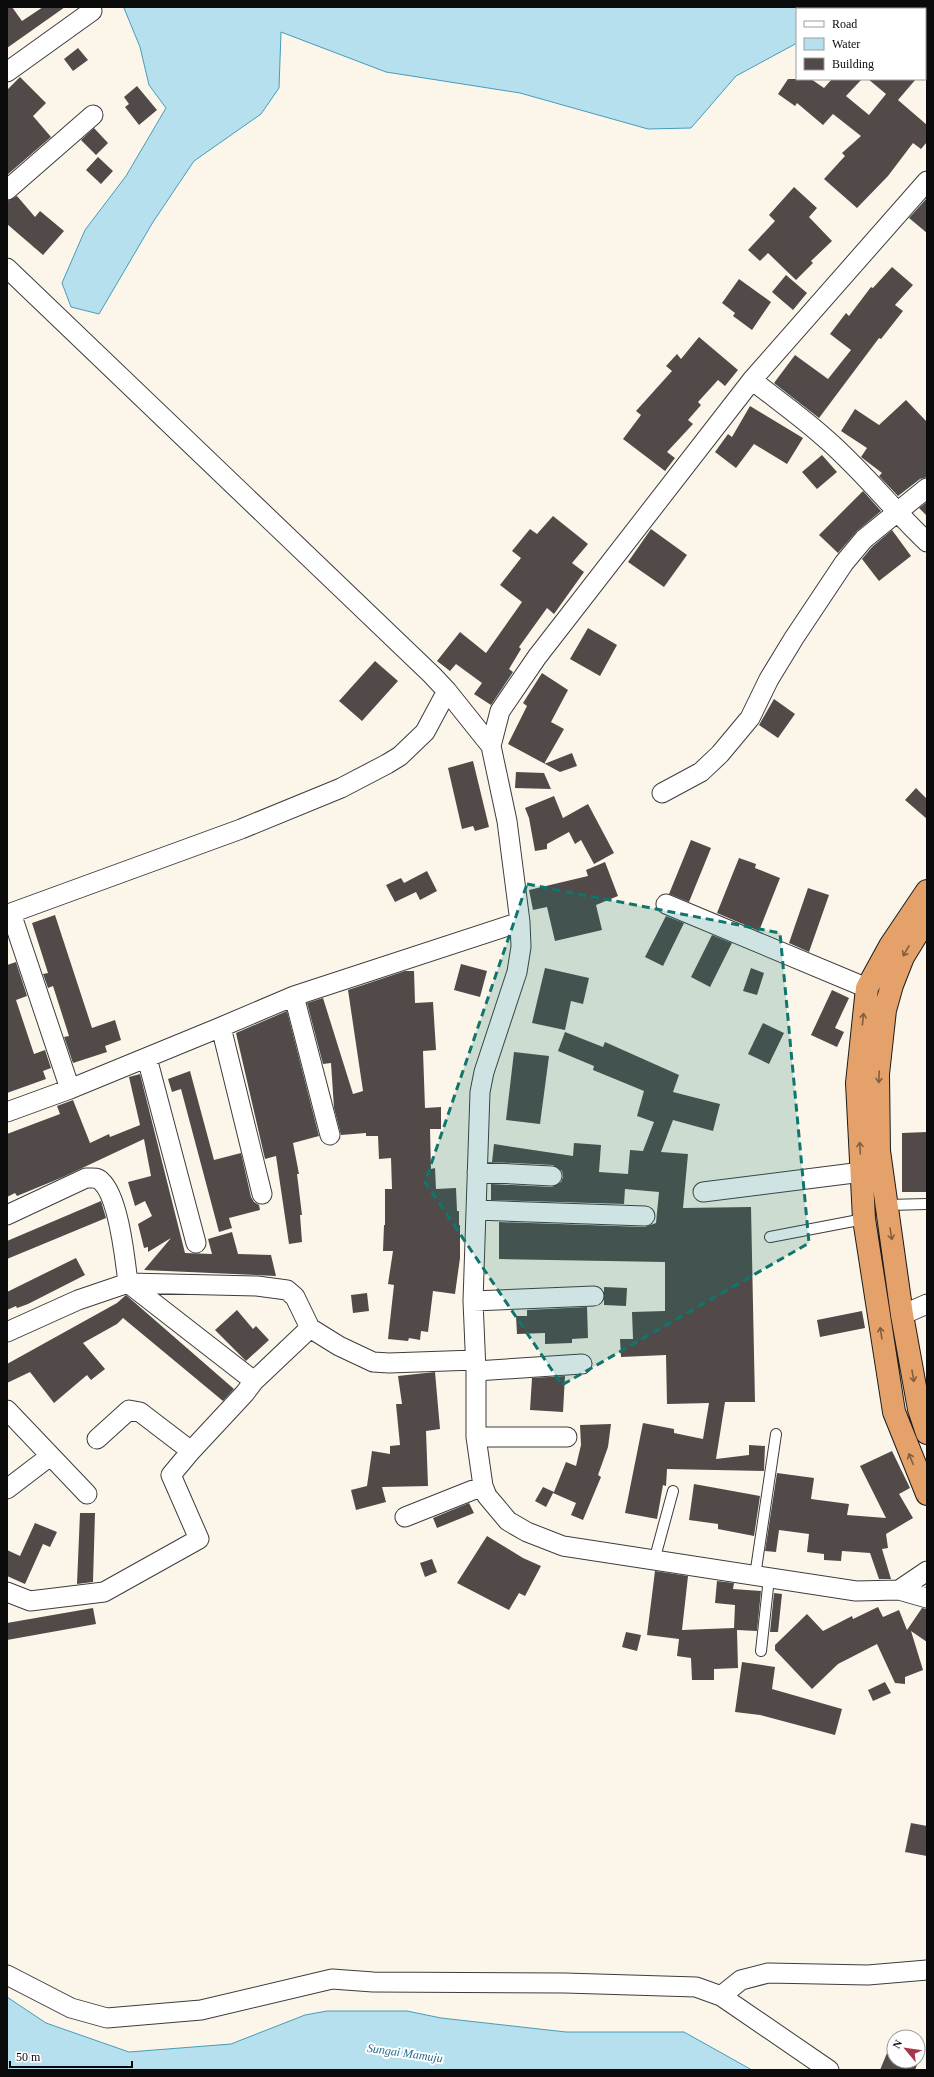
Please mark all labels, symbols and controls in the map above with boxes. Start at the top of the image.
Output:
legend [796,8,926,80]
text: Road [832,17,857,31]
text: Water [832,37,860,51]
text: Building [832,57,874,71]
one-way arrow [902,945,910,957]
one-way arrow [860,1013,867,1026]
one-way arrow [875,1070,882,1083]
one-way arrow [857,1142,864,1155]
one-way arrow [888,1227,896,1240]
one-way arrow [877,1327,885,1340]
one-way arrow [910,1369,918,1382]
one-way arrow [907,1453,915,1465]
north arrow [886,2029,926,2069]
text: N [890,2038,904,2051]
water label: Sungai Mamuju [366,2041,444,2065]
scale bar [10,2043,132,2069]
text: 50 m [16,2050,41,2064]

